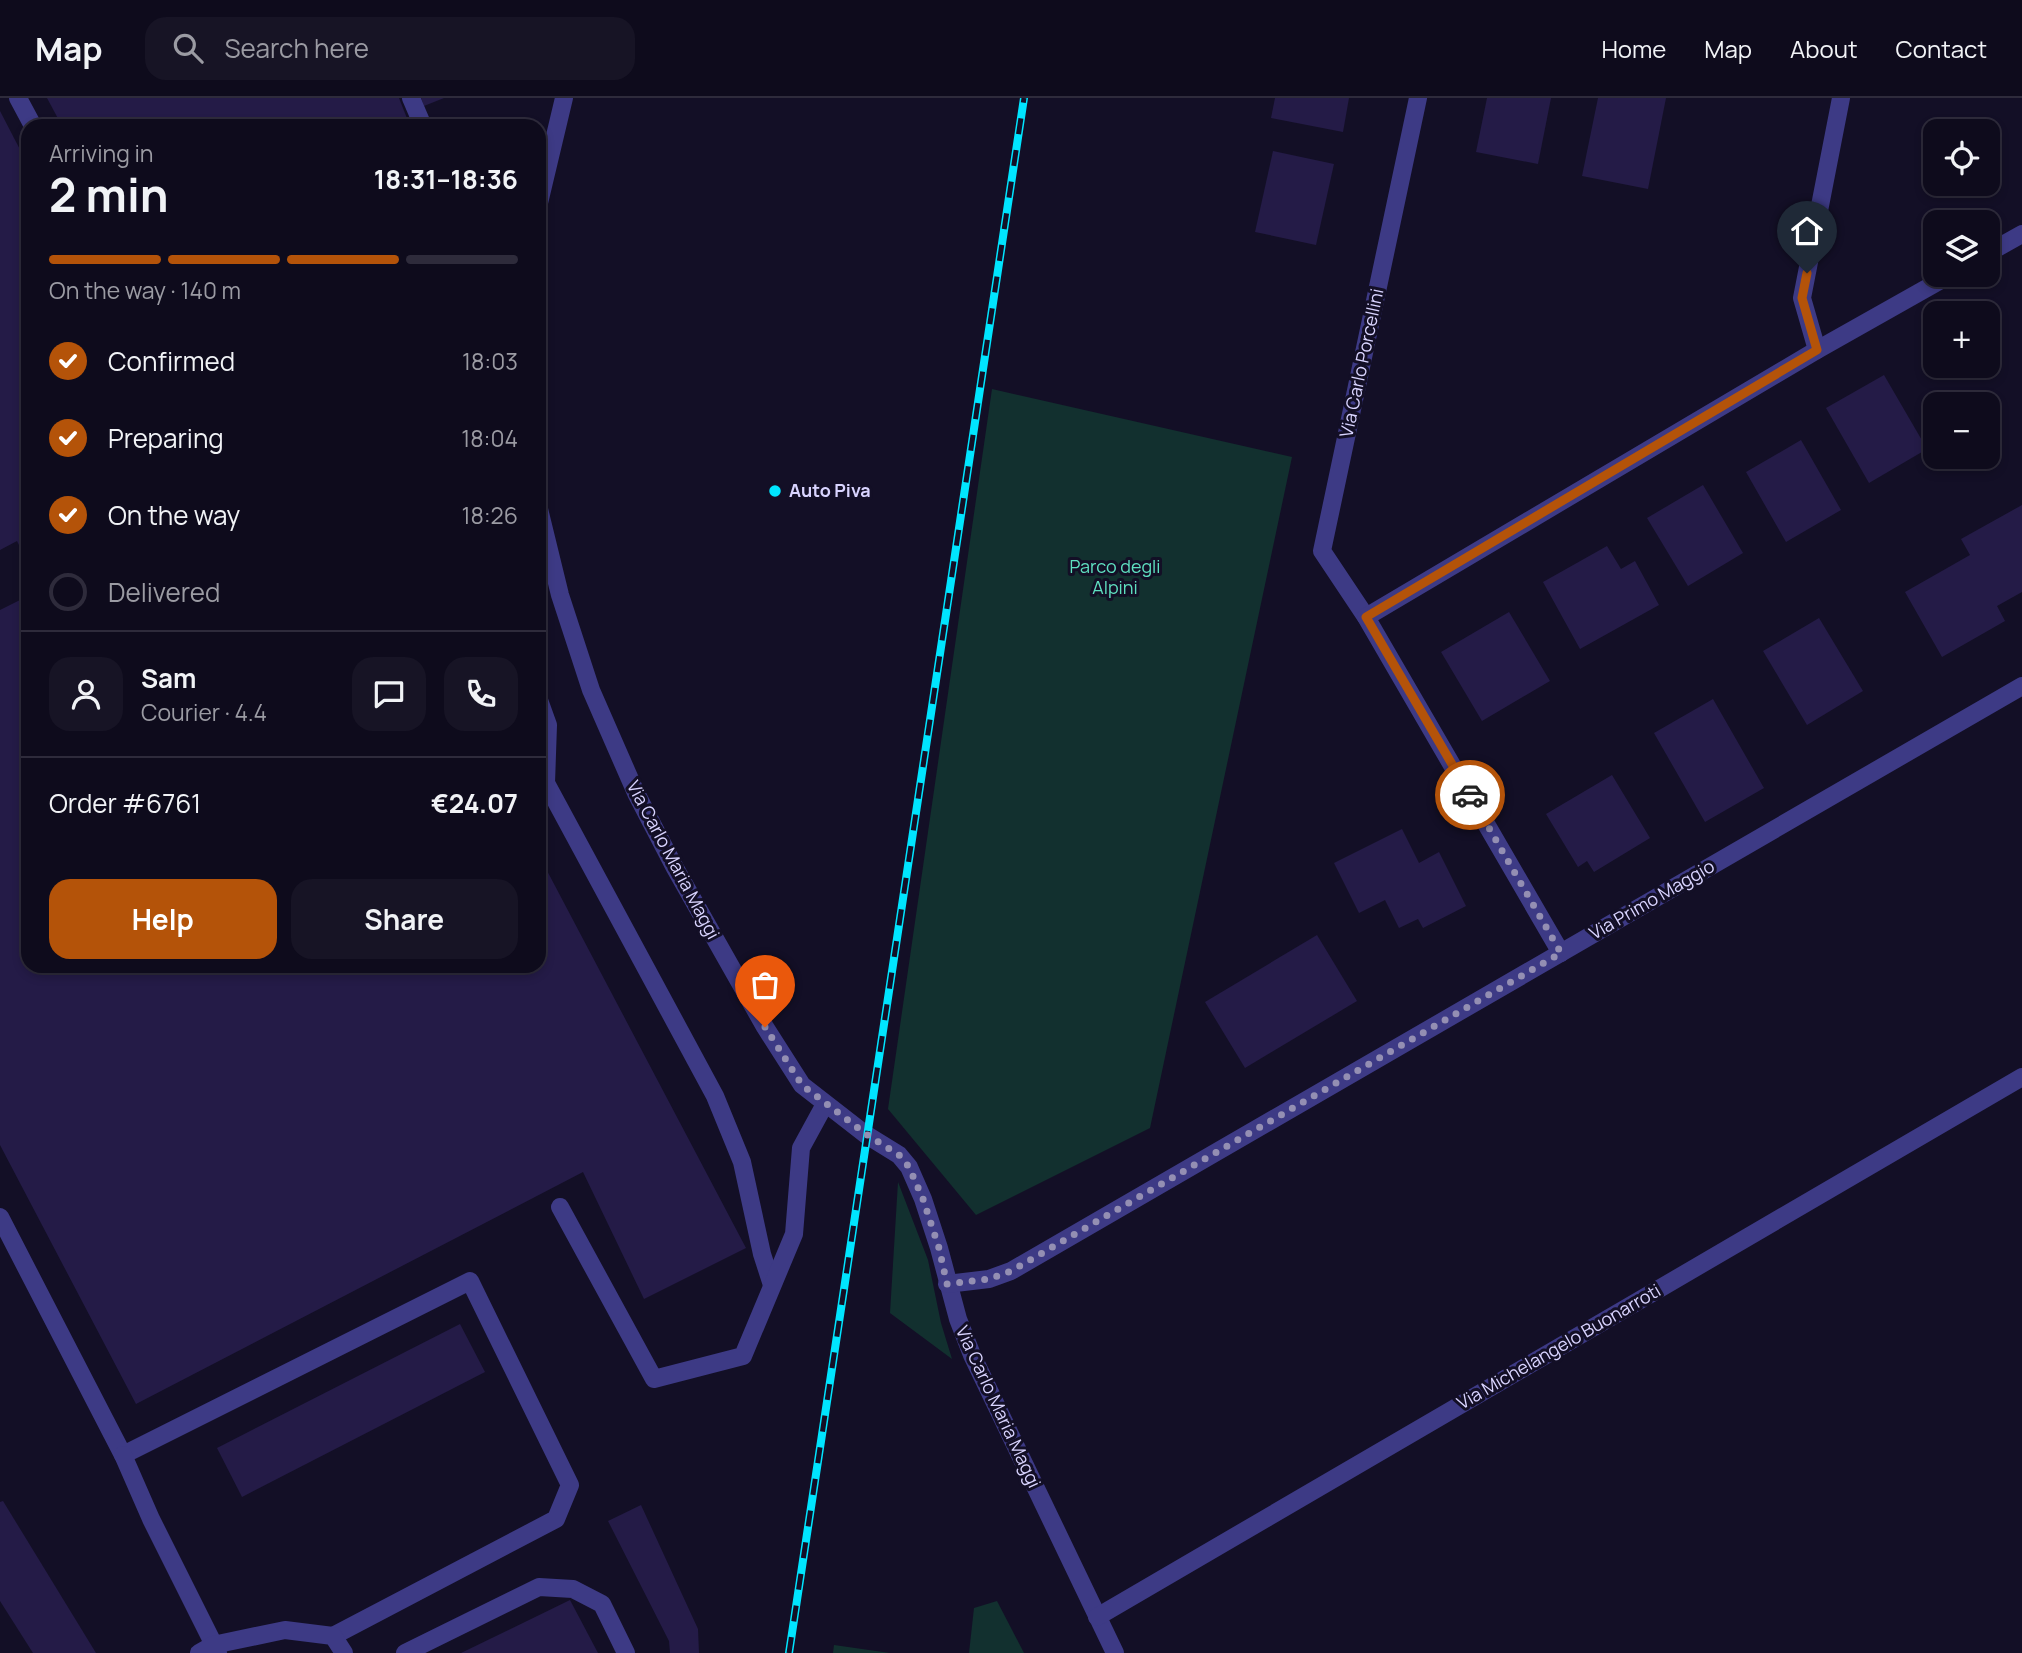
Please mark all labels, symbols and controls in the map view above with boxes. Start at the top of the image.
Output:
search box [145,17,635,80]
text: Map [35,26,103,71]
icon: search [169,29,207,67]
text: Search here [225,30,369,66]
text: Home [1601,32,1666,65]
text: Map [1704,32,1752,65]
text: About [1790,32,1858,65]
text: Contact [1896,32,1987,65]
map controls [1923,119,2000,469]
button: locate [1923,119,2000,196]
text: Arriving in [49,137,154,169]
text: 18:31–18:36 [374,161,518,197]
text: 2 min [49,163,169,226]
pin [1777,201,1837,273]
button: layers [1923,210,2000,287]
icon: home [1788,212,1826,250]
text: On the way · 140 m [49,274,241,306]
street label: Via Carlo Porcellini [1334,286,1389,439]
button: + [1923,301,2000,378]
icon: check [49,342,87,380]
text: Confirmed [108,343,235,379]
text: 18:03 [462,345,518,377]
button: − [1923,392,2000,469]
icon: check [49,419,87,457]
text: Preparing [108,420,224,456]
text: 18:04 [461,422,518,454]
place label: Auto Piva [789,478,871,502]
marker: Auto Piva [767,483,783,499]
icon: check [49,496,87,534]
text: On the way [108,497,240,533]
text: 18:26 [461,499,518,531]
park label: Parco degli Alpini [1070,554,1160,599]
text: Delivered [108,574,220,610]
button: person [49,657,123,731]
button: chat [352,657,426,731]
button: phone [444,657,518,731]
text: Sam [141,660,196,696]
text: Courier · 4.4 [141,696,267,728]
courier [1435,760,1505,830]
street label: Via Carlo Maria Maggi [622,776,726,943]
icon: car [1451,776,1489,814]
text: Order #6761 [49,785,201,821]
text: €24.07 [431,785,518,821]
street label: Via Primo Maggio [1585,854,1718,945]
button: Help [49,879,277,959]
button: Share [291,879,518,959]
pin [735,955,795,1027]
icon: bag [746,966,784,1004]
street label: Via Michelangelo Buonarroti [1452,1278,1665,1414]
street label: Via Carlo Maria Maggi [951,1322,1047,1491]

